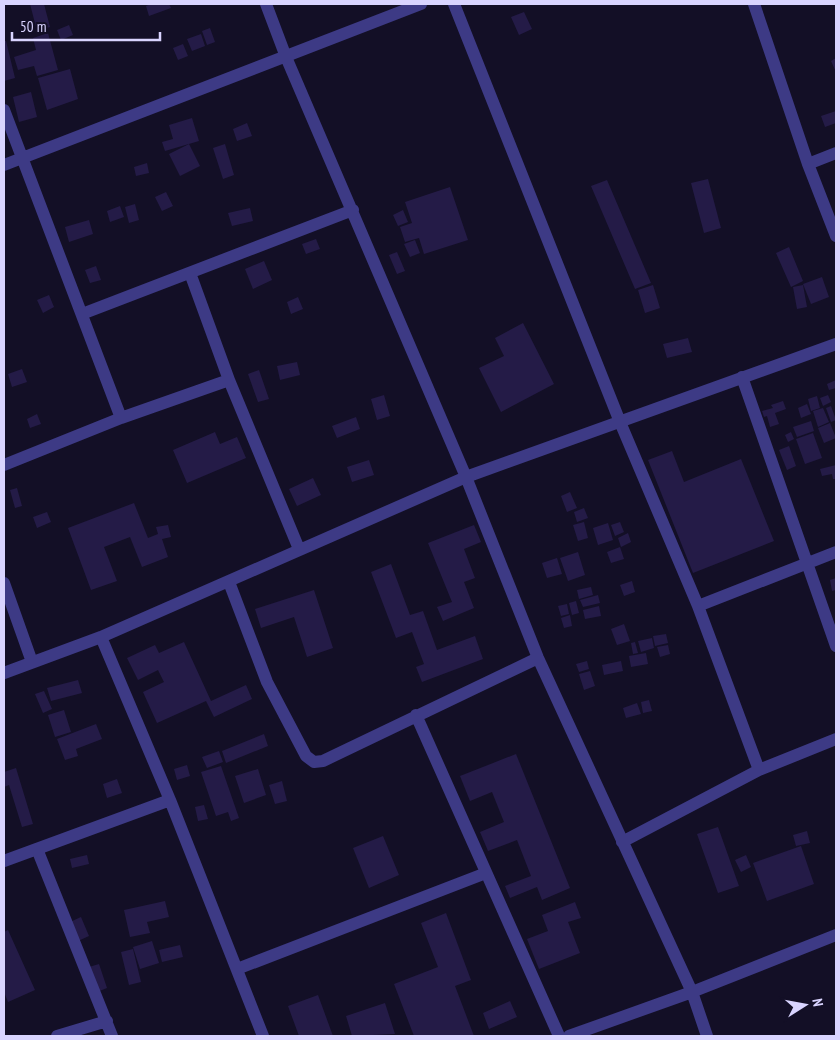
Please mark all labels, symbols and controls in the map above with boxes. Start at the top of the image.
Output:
scale bar [12,10,160,42]
text: 50 m [20,17,46,36]
north arrow [780,980,830,1030]
text: N [808,997,827,1008]

